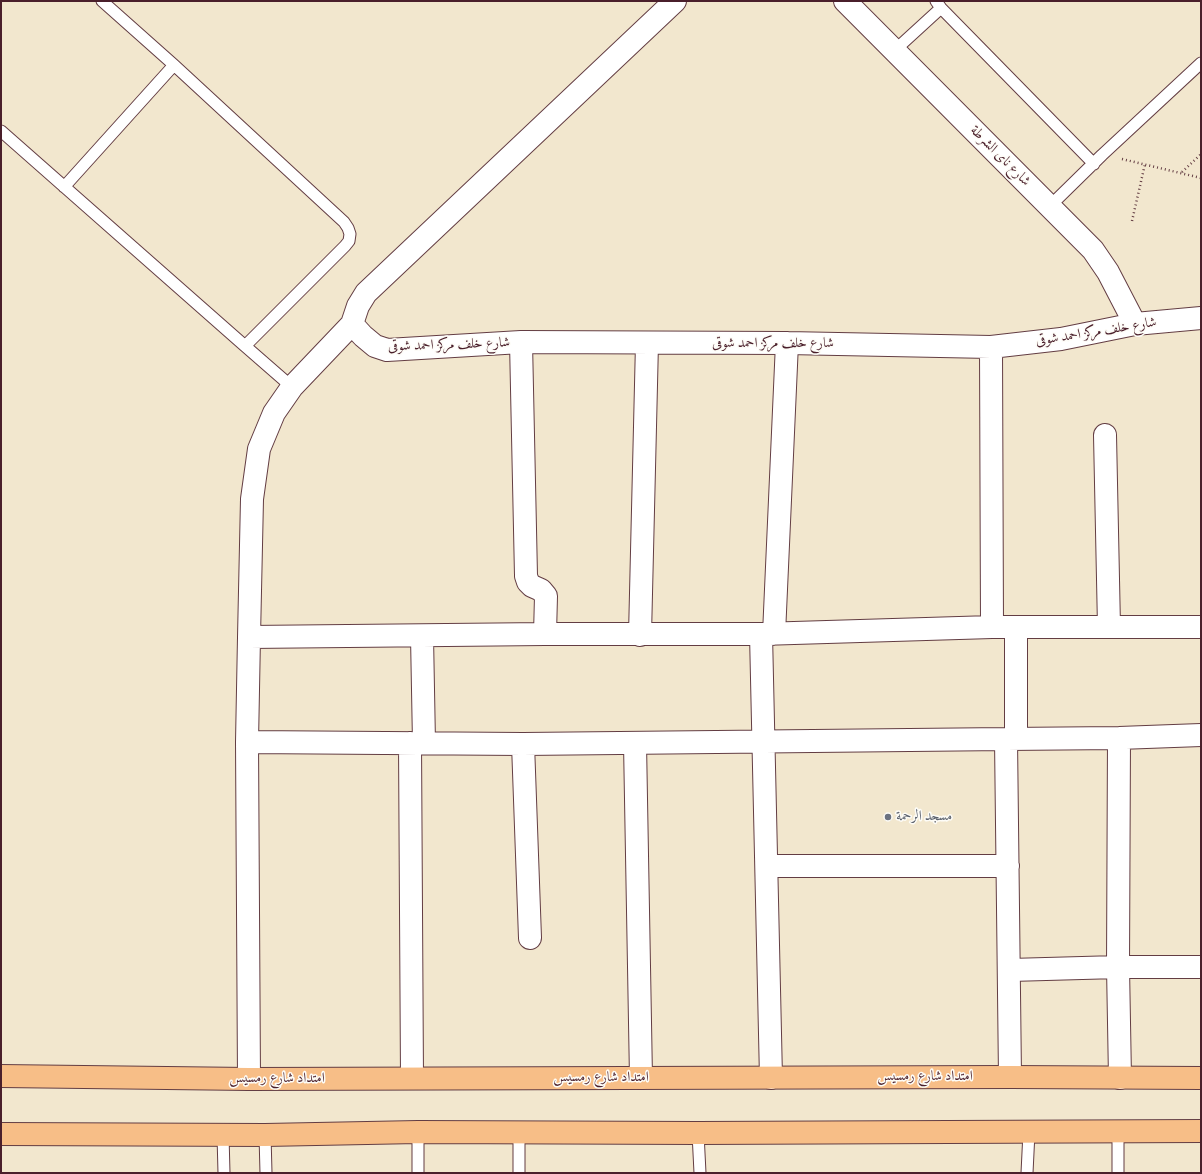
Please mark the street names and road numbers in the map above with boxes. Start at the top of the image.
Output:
street label: شارع ناى الشرطة [966,122,1034,190]
street label: شارع خلف مركز احمد شوقى [1034,314,1158,350]
street label: شارع خلف مركز احمد شوقى [388,334,510,356]
street label: شارع خلف مركز احمد شوقى [712,336,834,352]
street label: امتداد شارع رمسيس [877,1069,973,1085]
street label: امتداد شارع رمسيس [553,1070,649,1086]
street label: امتداد شارع رمسيس [229,1071,325,1087]

